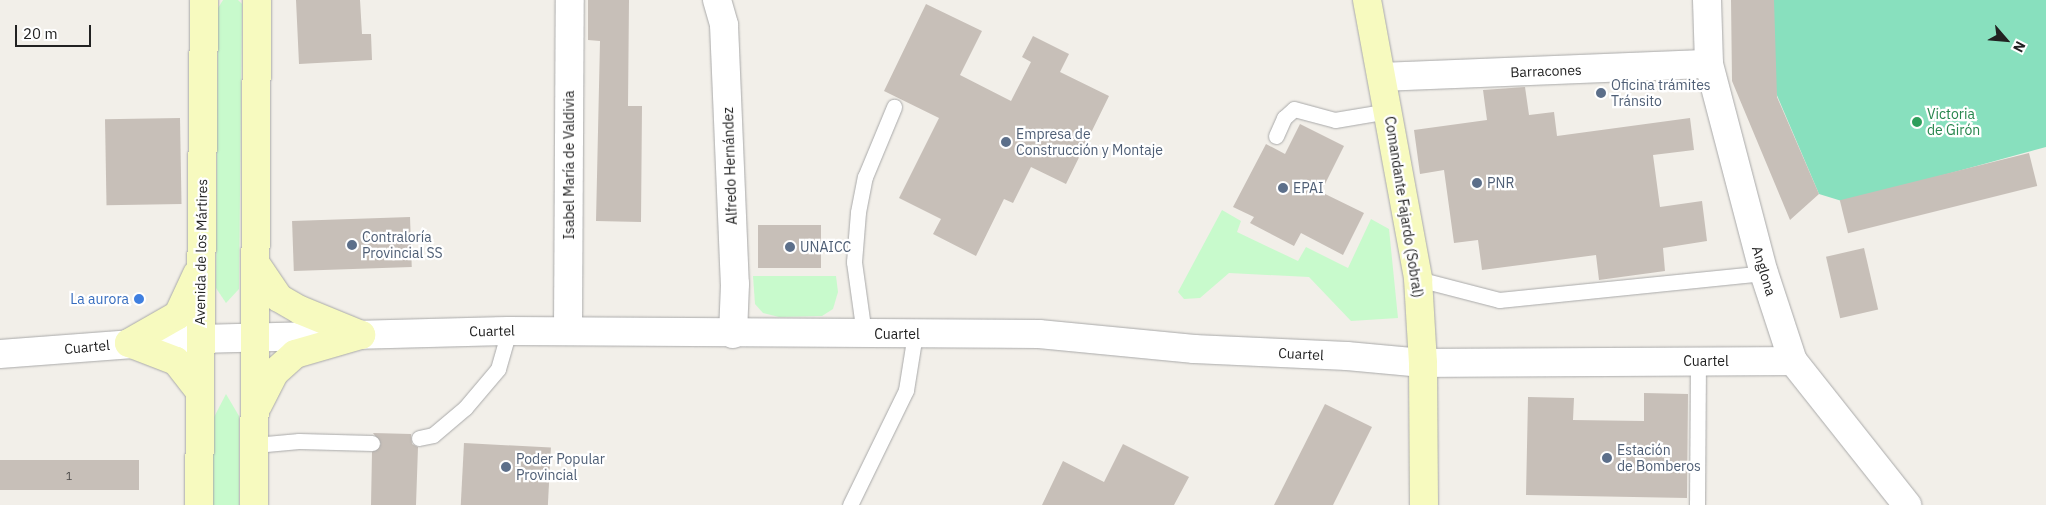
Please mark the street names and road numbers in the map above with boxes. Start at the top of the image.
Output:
street label: Barracones [1510,61,1582,81]
street label: Isabel María de Valdivia [561,90,577,240]
street label: Alfredo Hernández [720,107,740,225]
street label: Comandante Fajardo (Sobral) [1381,115,1427,299]
street label: Avenida de los Mártires [191,179,211,325]
street label: Anglona [1748,244,1780,298]
street label: Cuartel [469,322,515,340]
street label: Cuartel [874,326,920,342]
street label: Cuartel [64,337,110,357]
street label: Cuartel [1278,344,1324,364]
street label: Cuartel [1683,353,1729,369]

